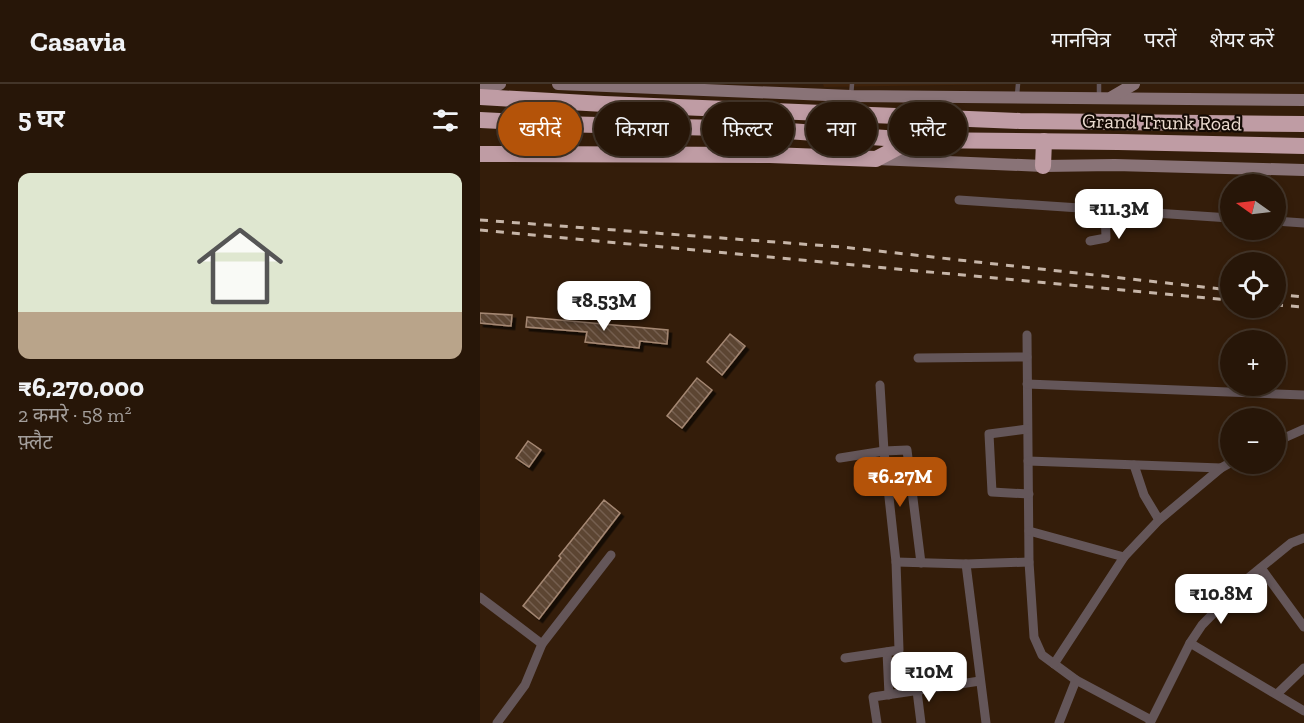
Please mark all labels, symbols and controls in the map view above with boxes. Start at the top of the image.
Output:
text: Casavia [30,25,126,58]
text: मानचित्र [1051,27,1111,52]
text: परतें [1144,27,1176,52]
text: शेयर करें [1209,27,1274,52]
text: 5 घर [18,102,65,134]
chip: खरीदें [498,102,582,156]
chip: किराया [594,102,690,156]
chip: फ़िल्टर [702,102,794,156]
chip: नया [806,102,877,156]
chip: फ़्लैट [889,102,967,156]
icon: filters [429,104,462,137]
street label: Grand Trunk Road [1082,109,1242,135]
north arrow [1220,174,1286,240]
map controls [1220,174,1286,474]
pin: ₹11.3M [1070,189,1168,240]
text: ₹11.3M [1089,196,1149,220]
icon: home [186,212,294,320]
button: locate [1220,252,1286,318]
pin: ₹8.53M [555,281,653,332]
text: ₹8.53M [571,288,637,312]
button: + [1220,330,1286,396]
text: ₹6,270,000 [18,371,144,403]
text: 2 कमरे · 58 m² [18,403,132,427]
button: − [1220,408,1286,474]
text: फ़्लैट [18,430,53,454]
pin: ₹6.27M [851,457,949,508]
text: ₹6.27M [868,464,932,488]
pin: ₹10.8M [1172,574,1270,625]
text: ₹10.8M [1189,581,1253,605]
pin: ₹10M [893,652,965,703]
text: ₹10M [905,659,953,683]

